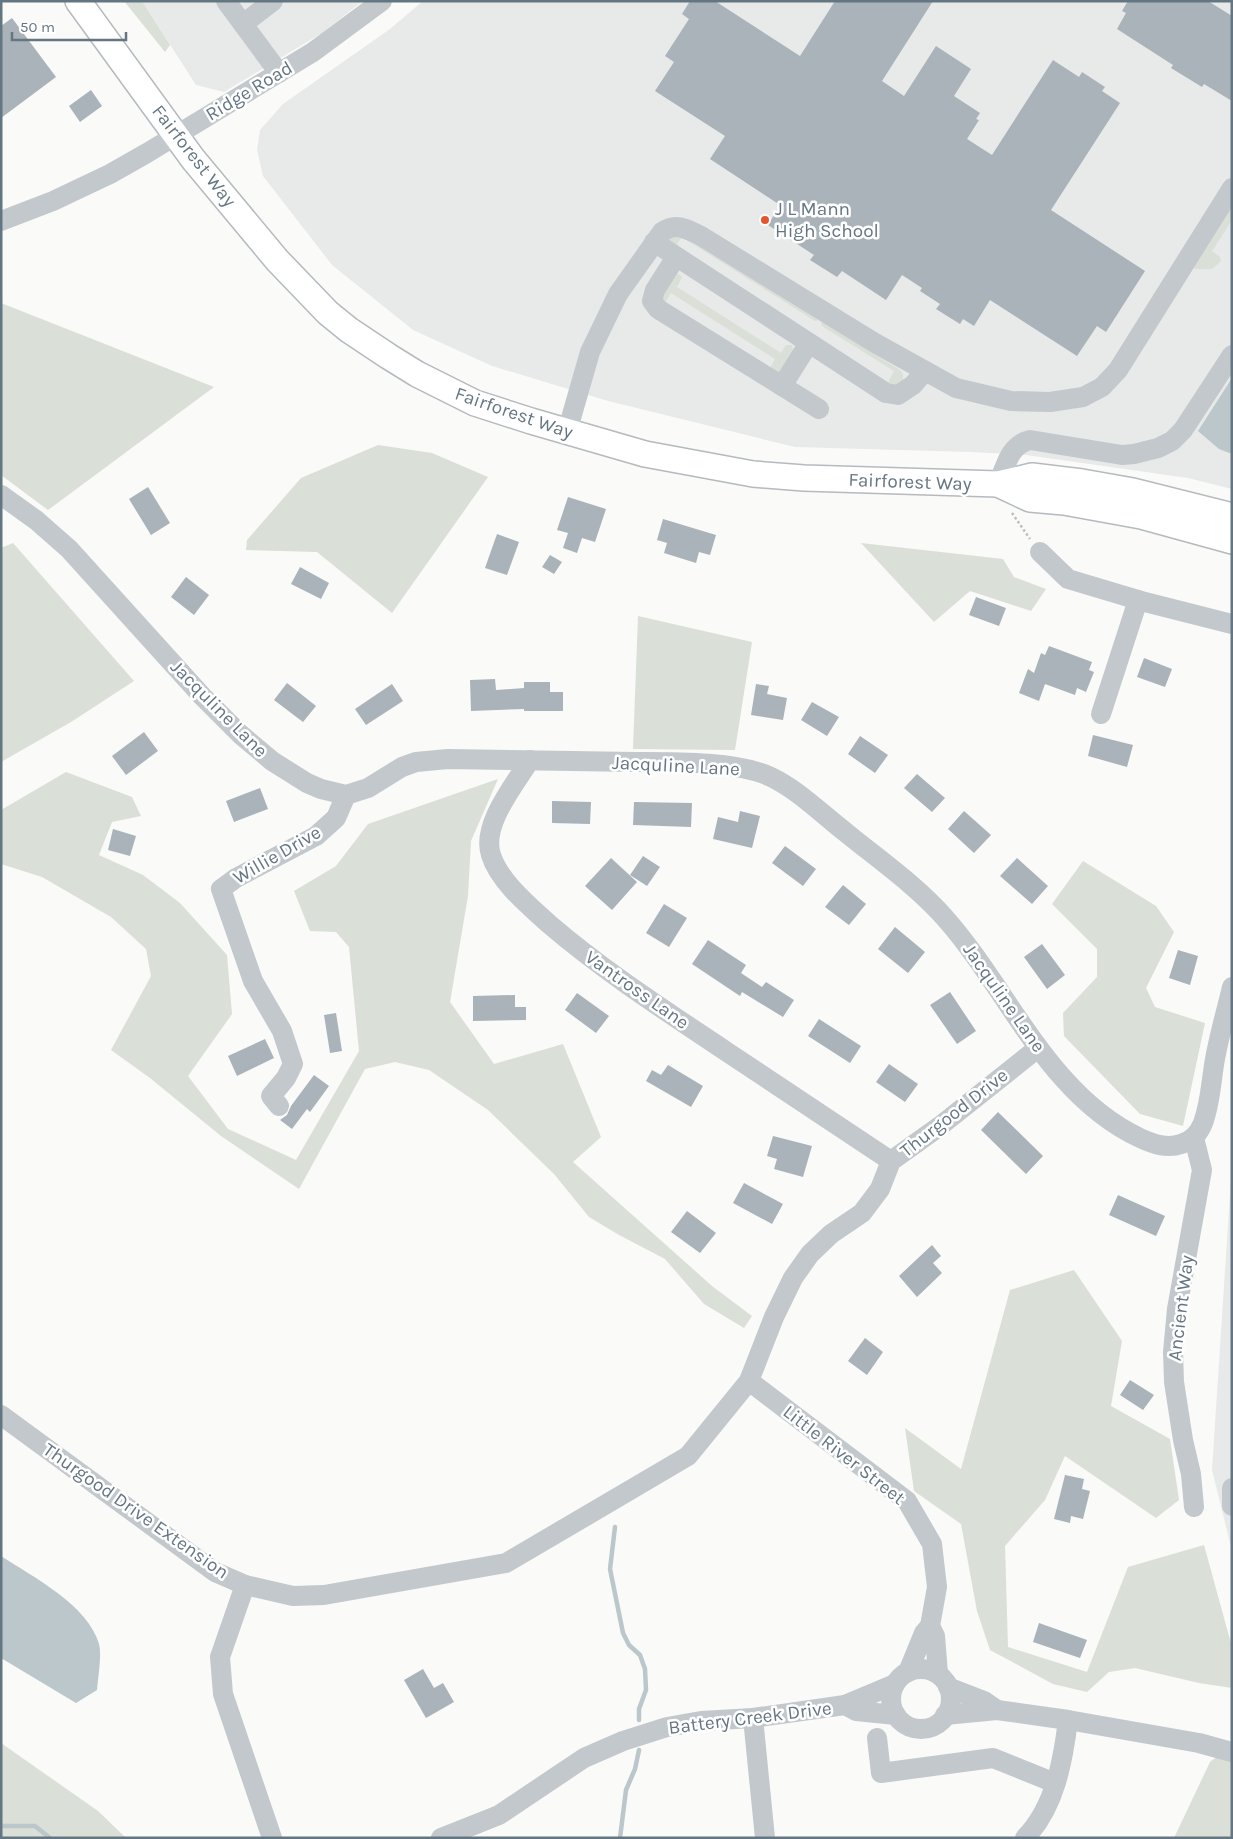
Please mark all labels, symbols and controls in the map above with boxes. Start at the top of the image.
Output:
scale bar [12,10,126,42]
text: 50 m [20,18,55,36]
street label: Ridge Road [202,57,296,125]
street label: Fairforest Way [147,101,241,211]
place label: J L Mann High School [775,198,879,242]
marker: J L Mann High School [759,214,771,226]
street label: Fairforest Way [452,383,576,444]
street label: Fairforest Way [848,469,972,495]
street label: Jacquline Lane [166,656,272,762]
street label: Jacquline Lane [612,752,740,780]
street label: Willie Drive [229,821,325,889]
street label: Jacquline Lane [958,939,1050,1057]
street label: Vantross Lane [581,946,693,1034]
street label: Thurgood Drive [896,1064,1012,1162]
street label: Ancient Way [1164,1254,1198,1362]
street label: Little River Street [779,1401,909,1509]
street label: Thurgood Drive Extension [39,1438,233,1584]
street label: Battery Creek Drive [667,1697,833,1739]

